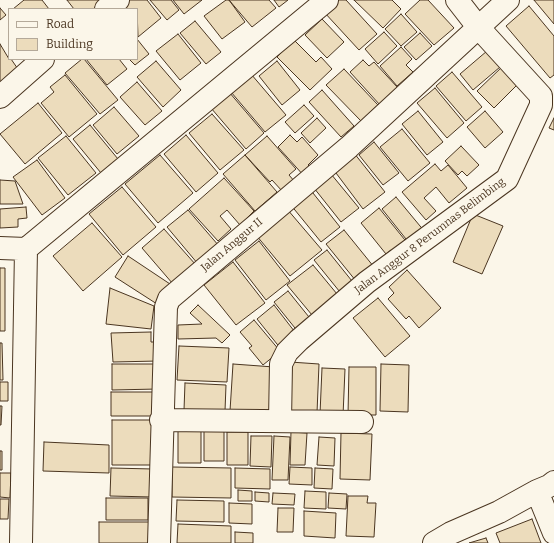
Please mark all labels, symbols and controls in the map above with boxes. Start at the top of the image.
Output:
legend [8,8,138,60]
text: Road [46,17,74,31]
text: Building [46,37,93,51]
street label: Jalan Anggur 8 Perumnas Belimbing [352,175,508,297]
street label: Jalan Anggur II [199,215,265,275]

